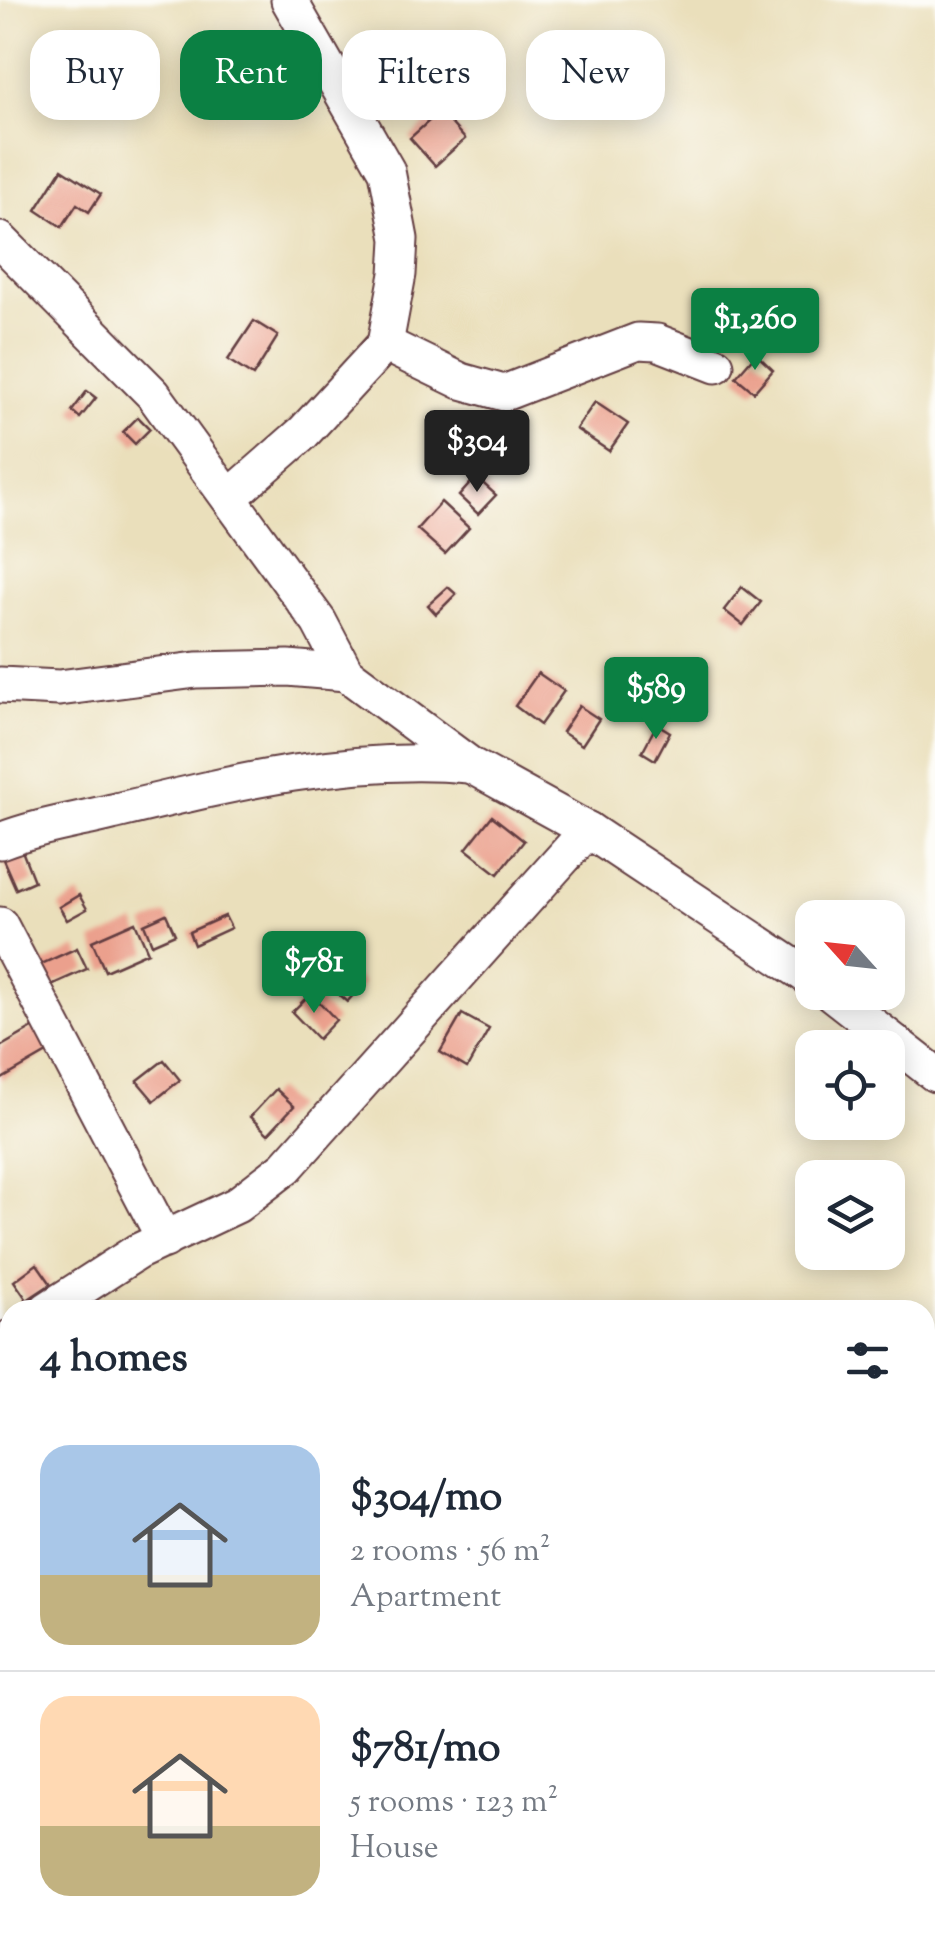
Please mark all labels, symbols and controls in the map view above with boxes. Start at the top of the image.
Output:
chip: Buy [30,30,160,120]
chip: Rent [180,30,322,120]
chip: Filters [342,30,506,120]
chip: New [526,30,665,120]
pin: $1,260 [674,288,836,373]
text: $1,260 [713,297,797,343]
pin: $304 [418,410,536,495]
text: $304 [446,419,508,465]
pin: $589 [597,657,715,742]
text: $589 [626,666,686,712]
north arrow [795,900,905,1010]
map controls [795,900,905,1270]
pin: $781 [255,931,373,1016]
text: $781 [284,940,344,986]
button: locate [795,1030,905,1140]
button: layers [795,1160,905,1270]
text: 4 homes [40,1330,188,1390]
icon: filters [840,1333,895,1388]
text: $304/mo [350,1469,502,1529]
icon: home [120,1485,240,1605]
text: 2 rooms · 56 m² [350,1529,550,1575]
text: Apartment [350,1575,501,1621]
text: $781/mo [350,1720,501,1780]
icon: home [120,1736,240,1856]
text: 5 rooms · 123 m² [350,1780,558,1826]
text: House [350,1826,439,1872]

